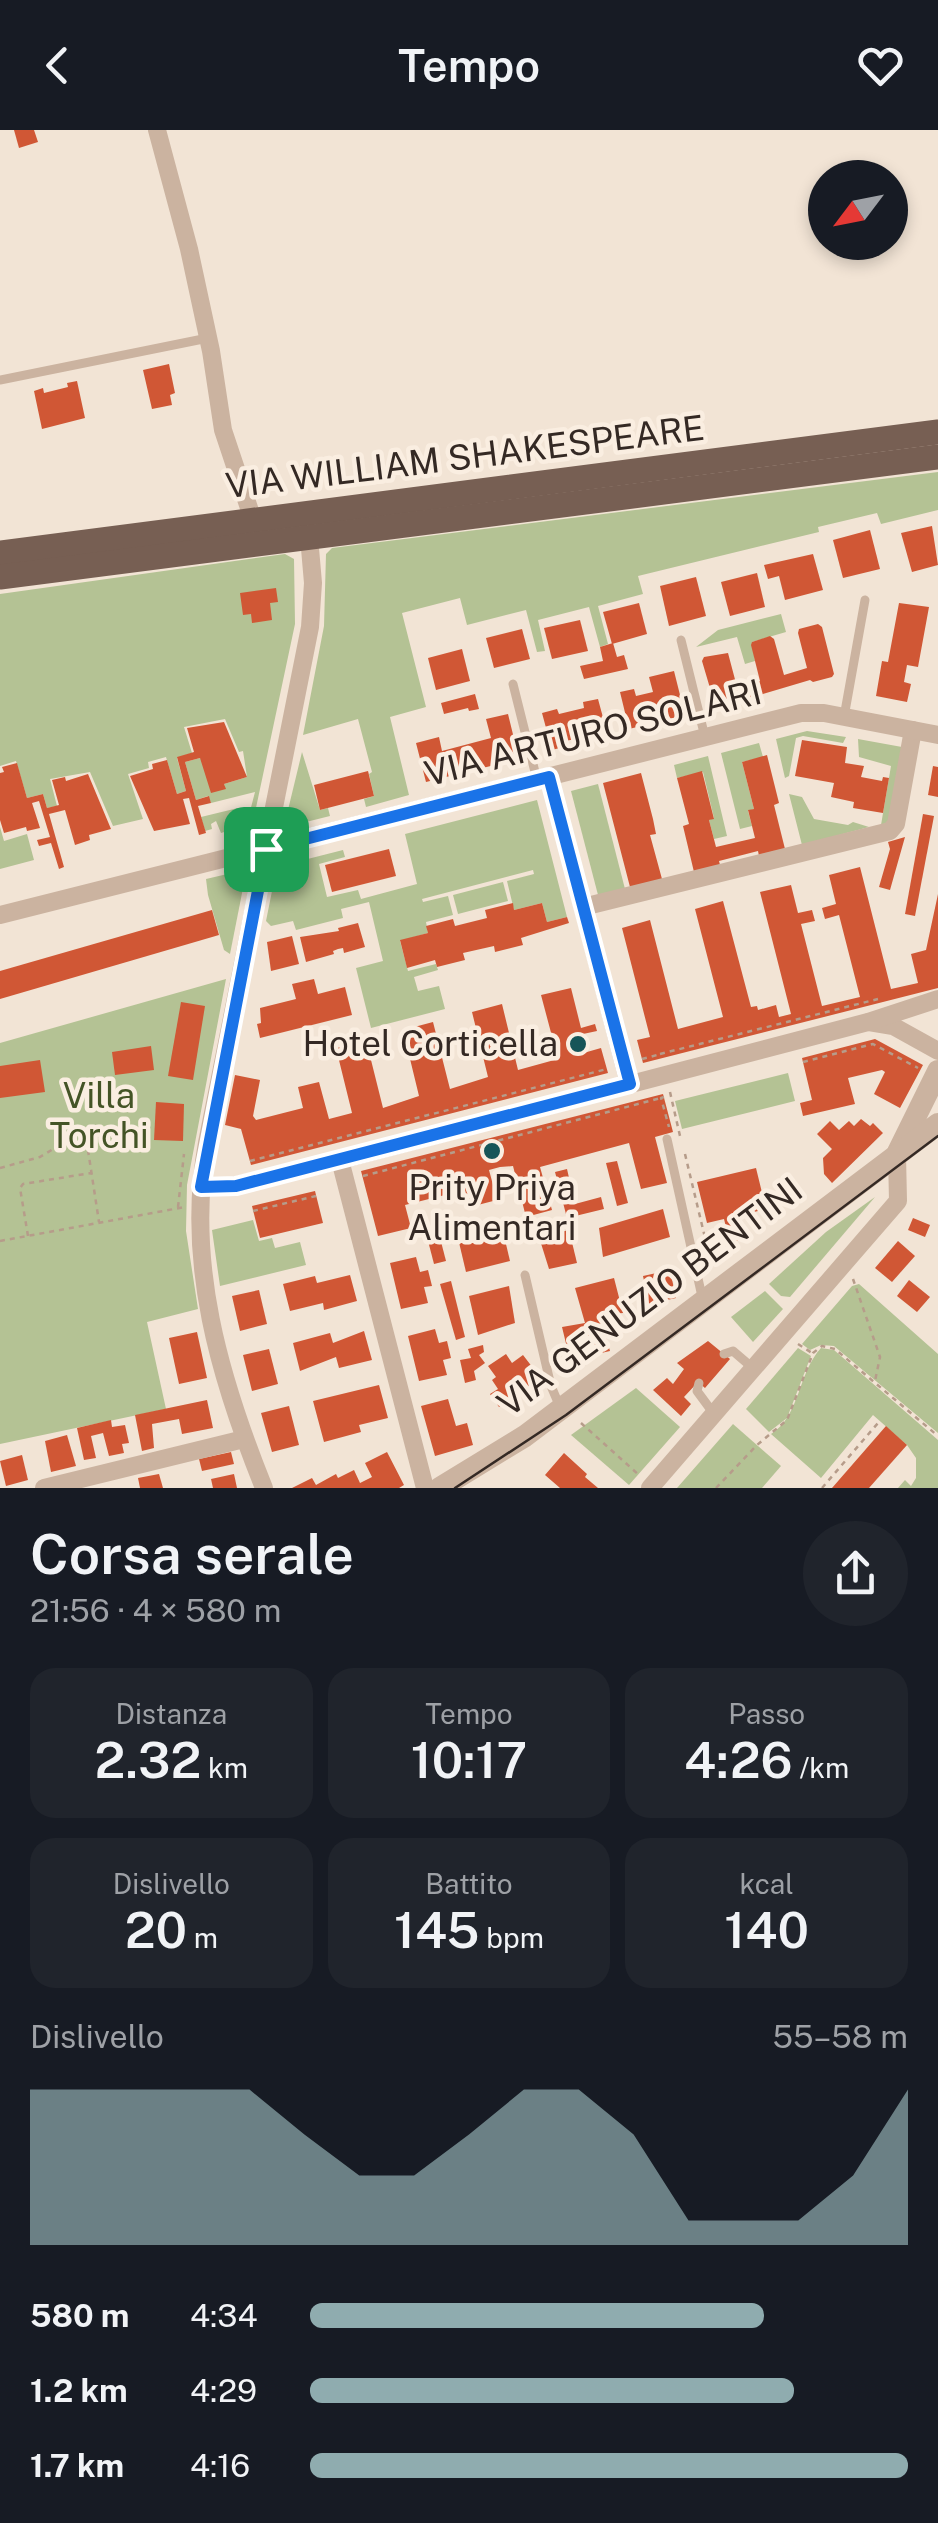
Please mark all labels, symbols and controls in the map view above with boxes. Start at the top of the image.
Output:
icon: back [30,38,85,93]
icon: heart [853,38,908,93]
text: Tempo [398,39,540,92]
north arrow [808,160,908,260]
map controls [808,160,908,260]
street label: VIA WILLIAM SHAKESPEARE [223,407,707,506]
street label: VIA ARTURO SOLARI [420,671,766,794]
pin [224,807,309,892]
icon: arrive [239,822,294,877]
place label: Hotel Corticella [302,1023,558,1064]
marker: Hotel Corticella [567,1033,589,1055]
park label: Villa Torchi [49,1075,149,1156]
marker: Prity Priya Alimentari [481,1140,503,1162]
place label: Prity Priya Alimentari [408,1167,576,1248]
street label: VIA GENUZIO BENTINI [489,1169,810,1425]
button: share [803,1521,908,1626]
text: Corsa serale [30,1522,354,1586]
text: 21:56 · 4 × 580 m [30,1592,281,1629]
text: Distanza [115,1697,227,1730]
text: Tempo [425,1697,513,1730]
text: Passo [728,1697,805,1730]
text: 2.32 [95,1730,201,1789]
text: 10:17 [411,1730,527,1789]
text: 4:26 [684,1730,793,1789]
text: km [201,1751,248,1784]
text: /km [793,1751,849,1784]
text: Dislivello [113,1867,230,1900]
text: Battito [425,1867,513,1900]
text: kcal [740,1867,794,1900]
text: 20 [125,1900,187,1959]
text: 145 [394,1900,480,1959]
text: 140 [724,1900,809,1959]
text: m [187,1921,218,1954]
text: bpm [480,1921,544,1954]
text: Dislivello [30,2018,164,2055]
text: 55–58 m [773,2018,908,2055]
text: 580 m [30,2297,129,2334]
text: 4:34 [190,2297,258,2334]
text: 1.2 km [30,2372,128,2409]
text: 4:29 [190,2372,257,2409]
text: 1.7 km [30,2447,124,2484]
text: 4:16 [190,2447,250,2484]

